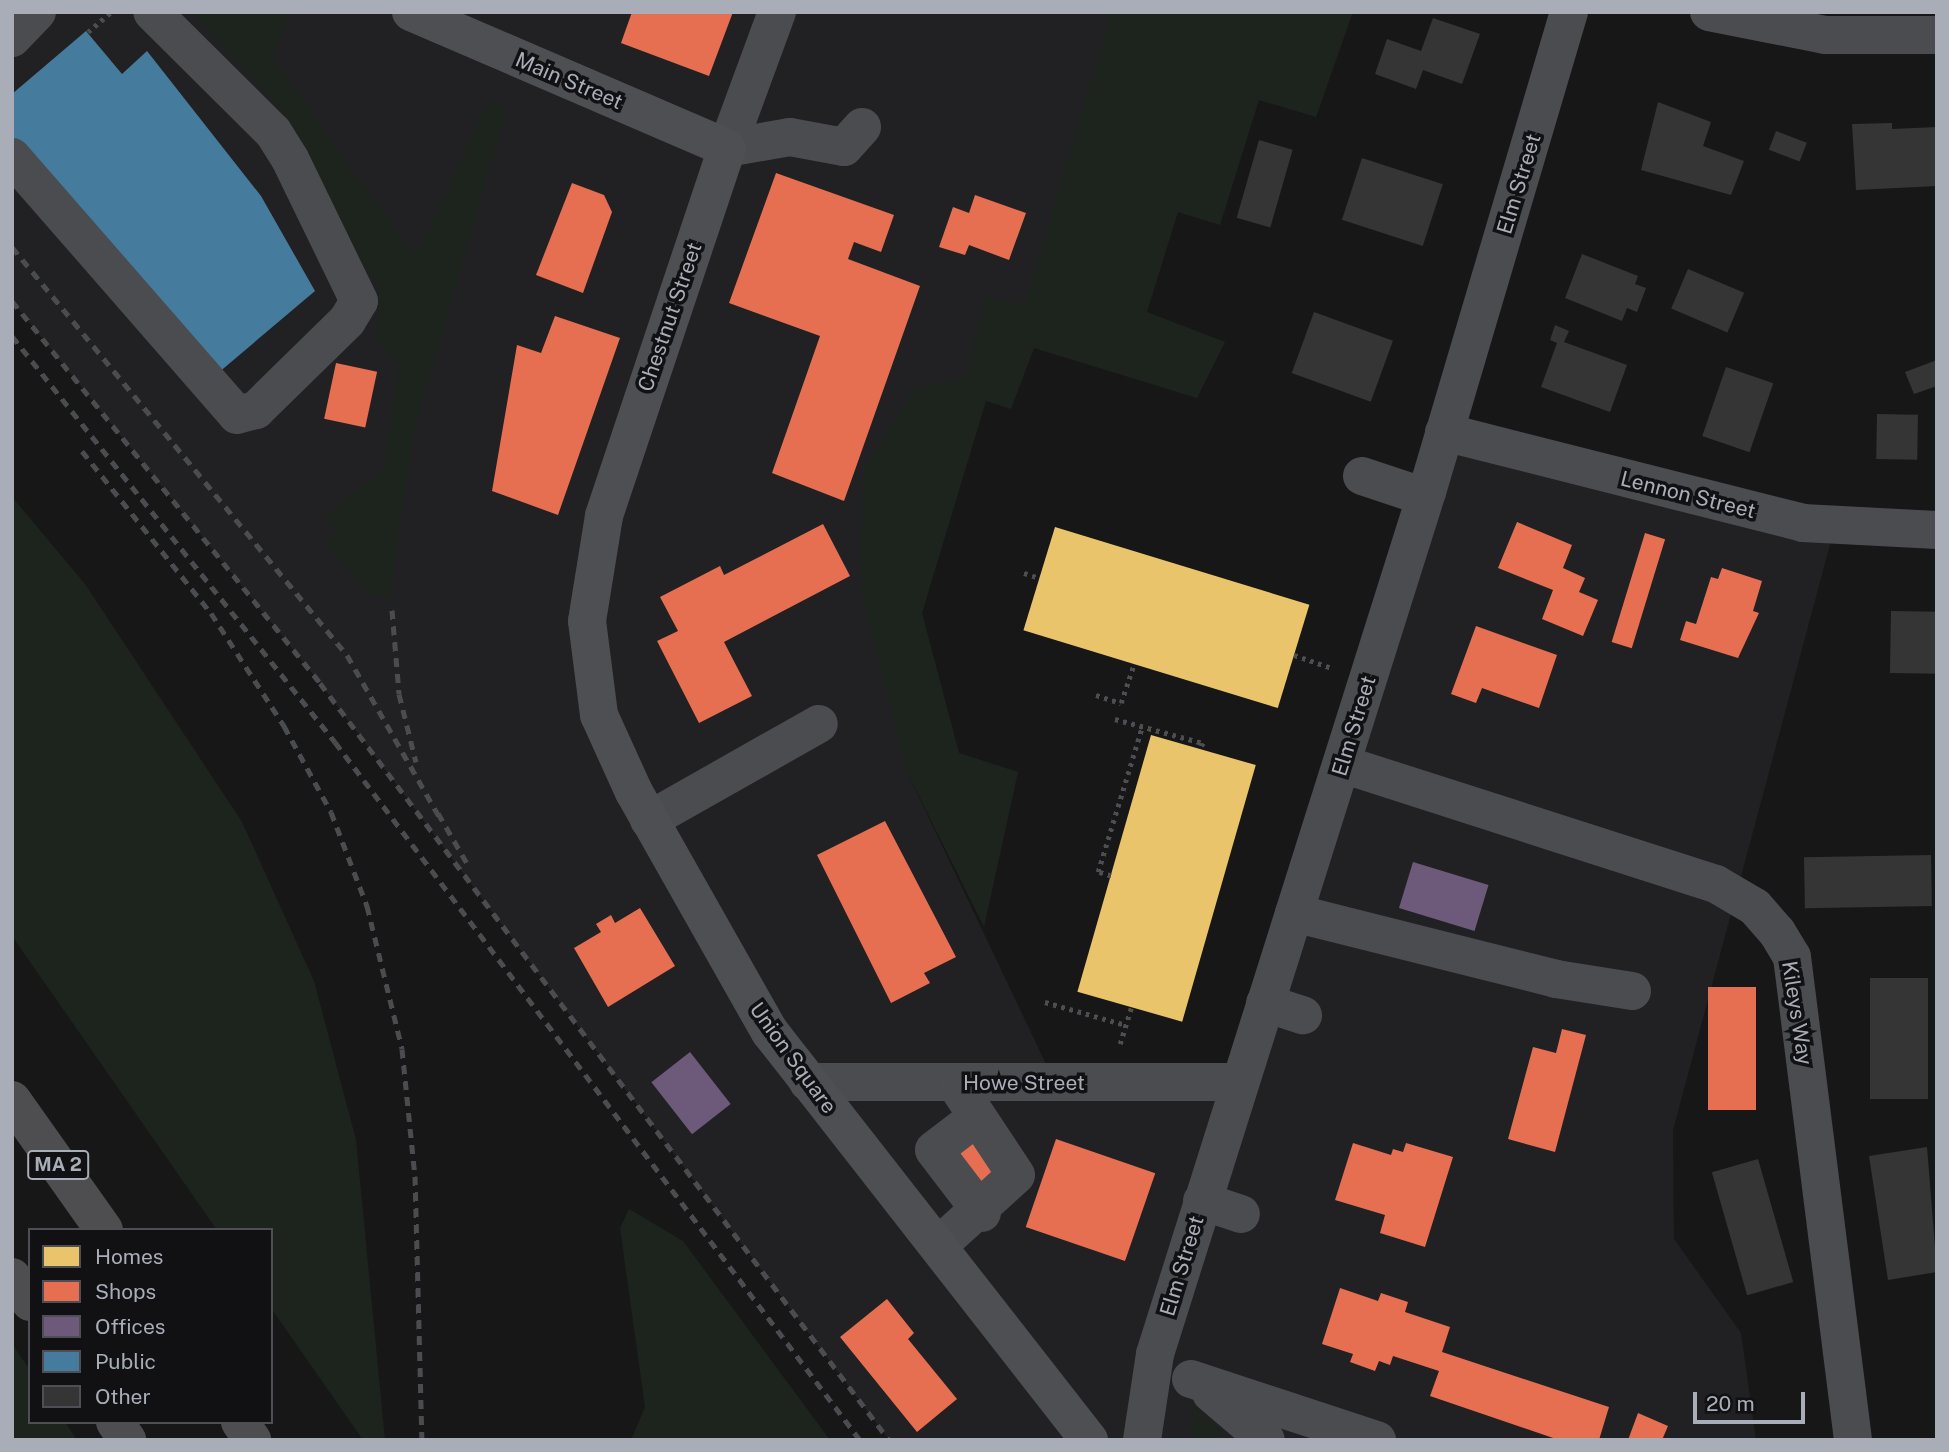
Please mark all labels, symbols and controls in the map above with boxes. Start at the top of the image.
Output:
street label: Main Street [512,47,626,115]
street label: Elm Street [1492,131,1546,237]
street label: Chestnut Street [633,239,707,395]
street label: Lennon Street [1618,466,1758,524]
street label: Elm Street [1327,673,1381,779]
street label: Kileys Way [1776,959,1818,1067]
street label: Union Square [744,997,842,1119]
street label: Howe Street [963,1070,1085,1096]
road number: MA 2 [27,1149,90,1180]
street label: Elm Street [1155,1213,1209,1319]
legend [28,1228,273,1424]
text: Homes [95,1244,163,1269]
text: Shops [95,1279,156,1304]
text: Offices [95,1314,165,1339]
text: Public [95,1349,156,1374]
scale bar [1697,1378,1809,1422]
text: Other [95,1384,151,1409]
text: 20 m [1706,1391,1755,1416]

